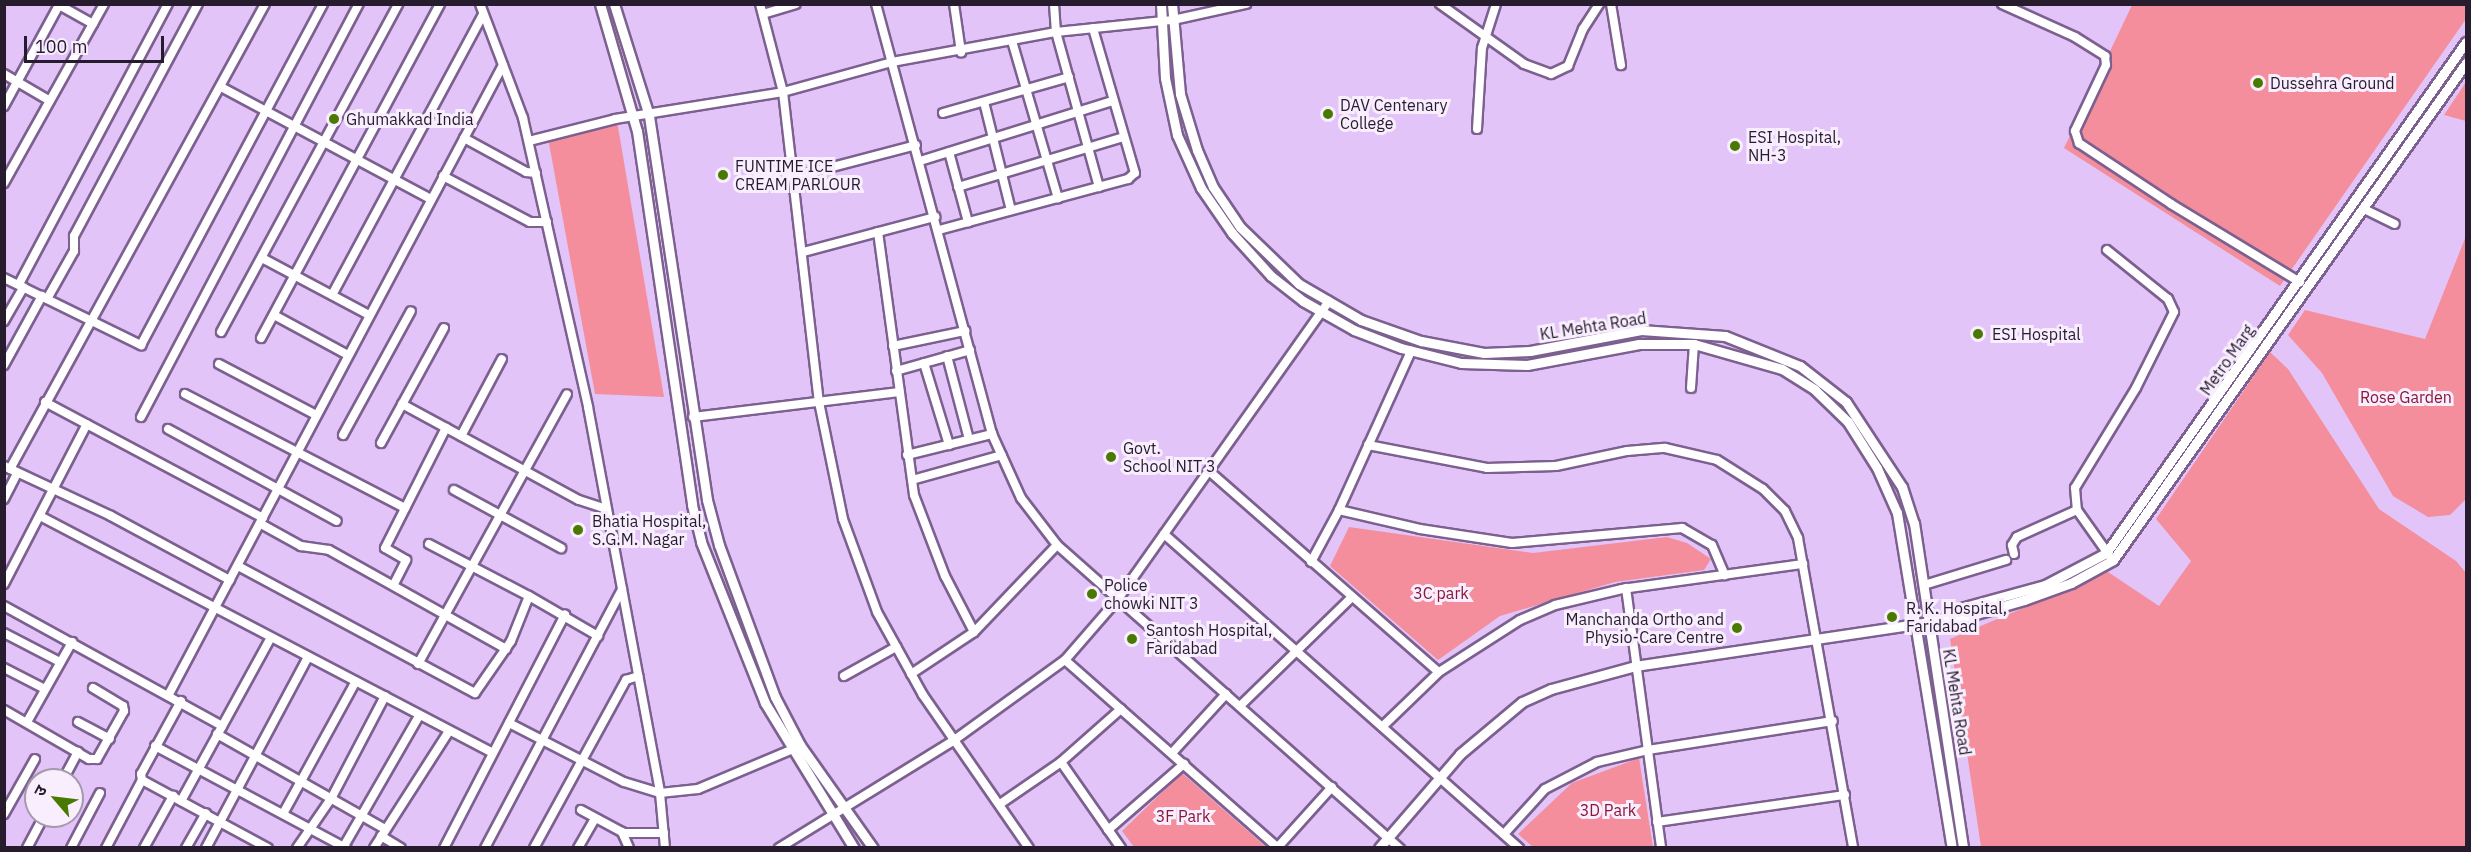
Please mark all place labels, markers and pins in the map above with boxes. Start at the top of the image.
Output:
place label: Dussehra Ground [2270,73,2395,93]
marker: Dussehra Ground [2251,76,2265,90]
place label: DAV Centenary College [1340,95,1447,133]
marker: DAV Centenary College [1321,107,1335,121]
place label: Ghumakkad India [346,109,474,129]
marker: Ghumakkad India [327,112,341,126]
place label: ESI Hospital, NH-3 [1748,127,1841,165]
marker: ESI Hospital, NH-3 [1726,137,1744,155]
place label: FUNTIME ICE CREAM PARLOUR [735,156,861,194]
marker: FUNTIME ICE CREAM PARLOUR [716,168,730,182]
place label: ESI Hospital [1992,324,2081,344]
marker: ESI Hospital [1969,325,1987,343]
place label: Govt. School NIT 3 [1123,438,1216,476]
marker: Govt. School NIT 3 [1104,450,1118,464]
place label: Bhatia Hospital, S.G.M. Nagar [592,511,706,549]
marker: Bhatia Hospital, S.G.M. Nagar [569,521,587,539]
place label: Police chowki NIT 3 [1104,575,1199,613]
marker: Police chowki NIT 3 [1085,587,1099,601]
place label: R. K. Hospital, Faridabad [1906,598,2007,636]
marker: R. K. Hospital, Faridabad [1883,608,1901,626]
place label: Manchanda Ortho and Physio-Care Centre [1565,609,1724,647]
marker: Manchanda Ortho and Physio-Care Centre [1728,619,1746,637]
place label: Santosh Hospital, Faridabad [1146,620,1272,658]
marker: Santosh Hospital, Faridabad [1123,630,1141,648]

